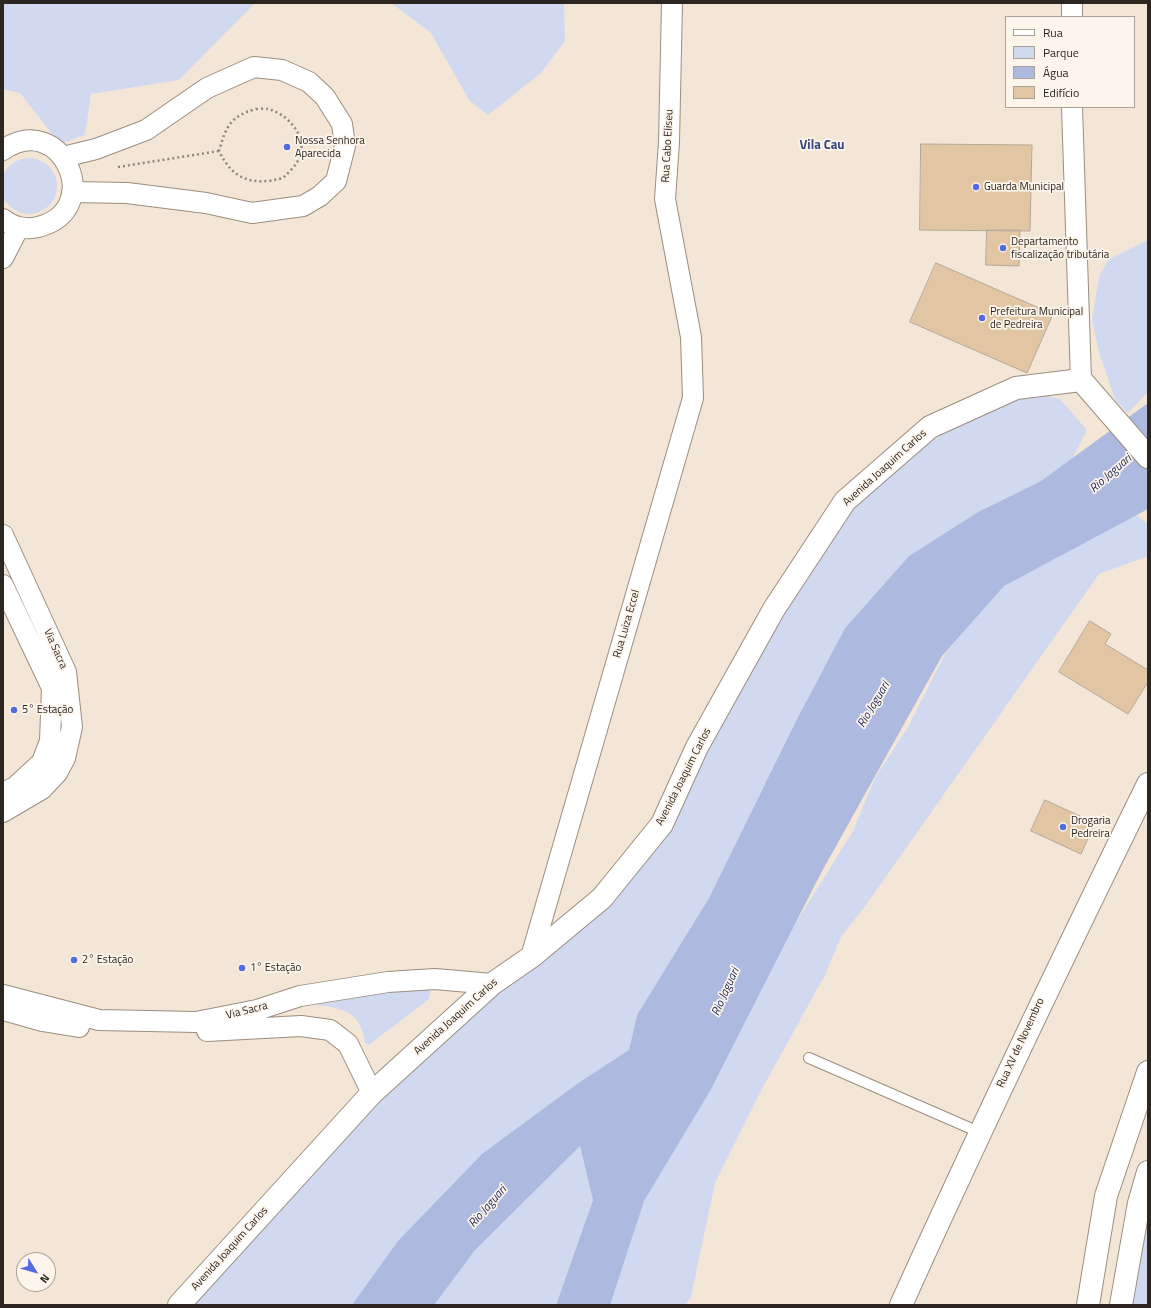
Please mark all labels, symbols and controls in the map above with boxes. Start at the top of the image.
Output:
legend [1005,16,1135,108]
text: Rua [1043,23,1063,42]
text: Parque [1043,43,1079,62]
text: Água [1043,63,1069,82]
text: Edifício [1043,83,1079,102]
street label: Rua Cabo Eliseu [659,109,677,183]
place label: Nossa Senhora Aparecida [295,134,365,160]
district label: Vila Cau [799,138,845,154]
marker: Nossa Senhora Aparecida [282,142,292,152]
place label: Guarda Municipal [984,180,1064,194]
marker: Guarda Municipal [971,182,981,192]
place label: Departamento fiscalização tributária [1011,235,1109,261]
marker: Departamento fiscalização tributária [998,243,1008,253]
place label: Prefeitura Municipal de Pedreira [990,305,1083,331]
marker: Prefeitura Municipal de Pedreira [977,313,987,323]
street label: Avenida Joaquim Carlos [840,427,930,509]
water label: Rio Jaguari [1087,452,1135,496]
street label: Rua Luiza Eccel [611,588,643,660]
street label: Via Sacra [40,627,70,671]
water label: Rio Jaguari [855,680,893,730]
place label: 5° Estação [22,703,73,717]
marker: 5° Estação [9,705,19,715]
street label: Avenida Joaquim Carlos [654,726,714,828]
place label: Drogaria Pedreira [1071,814,1110,840]
marker: Drogaria Pedreira [1058,822,1068,832]
place label: 2° Estação [82,953,133,967]
marker: 2° Estação [69,955,79,965]
place label: 1° Estação [250,961,301,975]
marker: 1° Estação [237,963,247,973]
water label: Rio Jaguari [709,966,743,1018]
street label: Avenida Joaquim Carlos [411,976,501,1058]
street label: Rua XV de Novembro [994,996,1048,1090]
street label: Via Sacra [225,999,269,1023]
water label: Rio Jaguari [466,1183,510,1231]
street label: Avenida Joaquim Carlos [189,1204,271,1294]
north arrow [16,1252,56,1292]
text: N [36,1271,53,1286]

